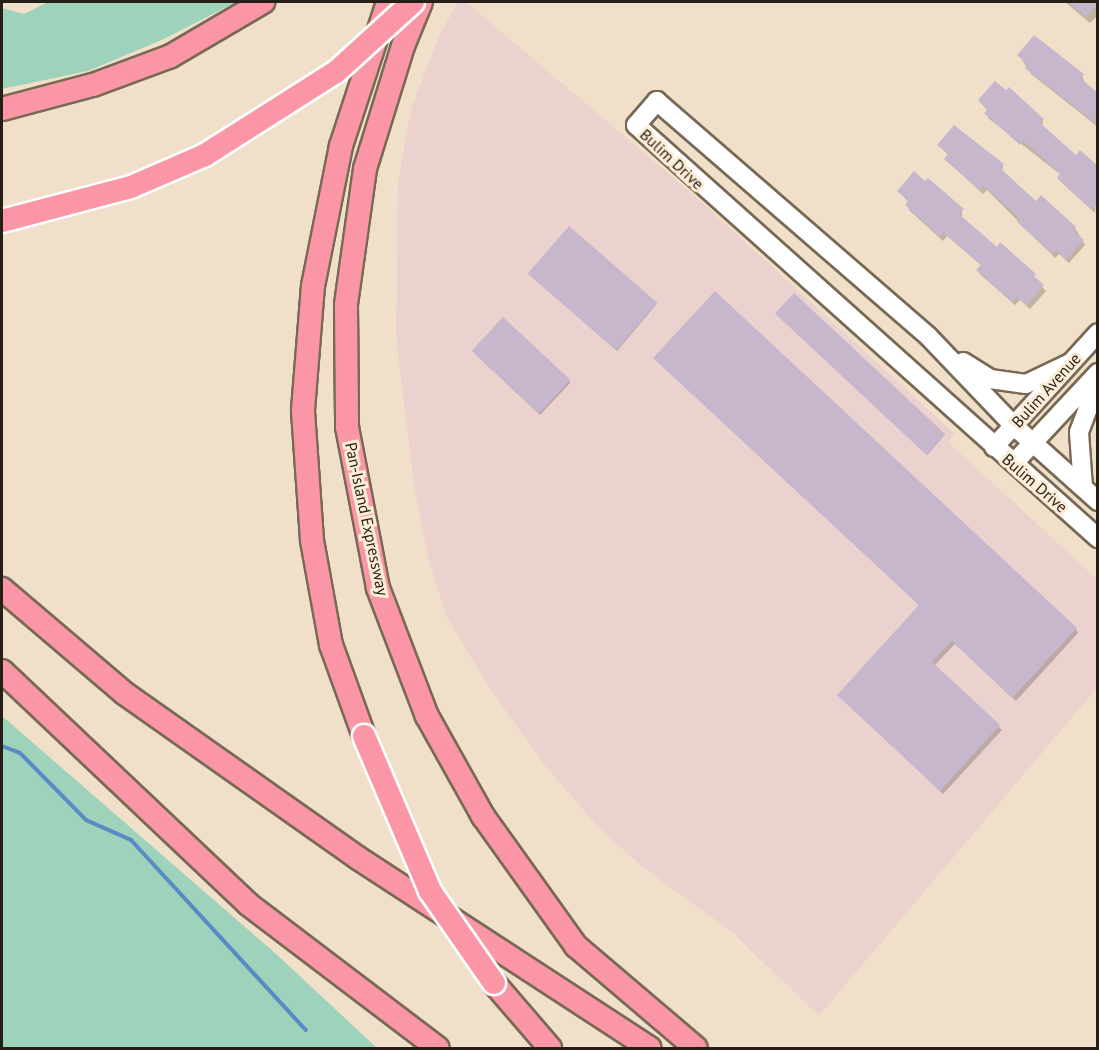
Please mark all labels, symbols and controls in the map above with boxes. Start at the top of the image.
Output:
street label: Bulim Drive [636,125,708,193]
street label: Bulim Avenue [1007,349,1085,431]
street label: Pan-Island Expressway [341,441,393,597]
street label: Bulim Drive [998,449,1072,517]

